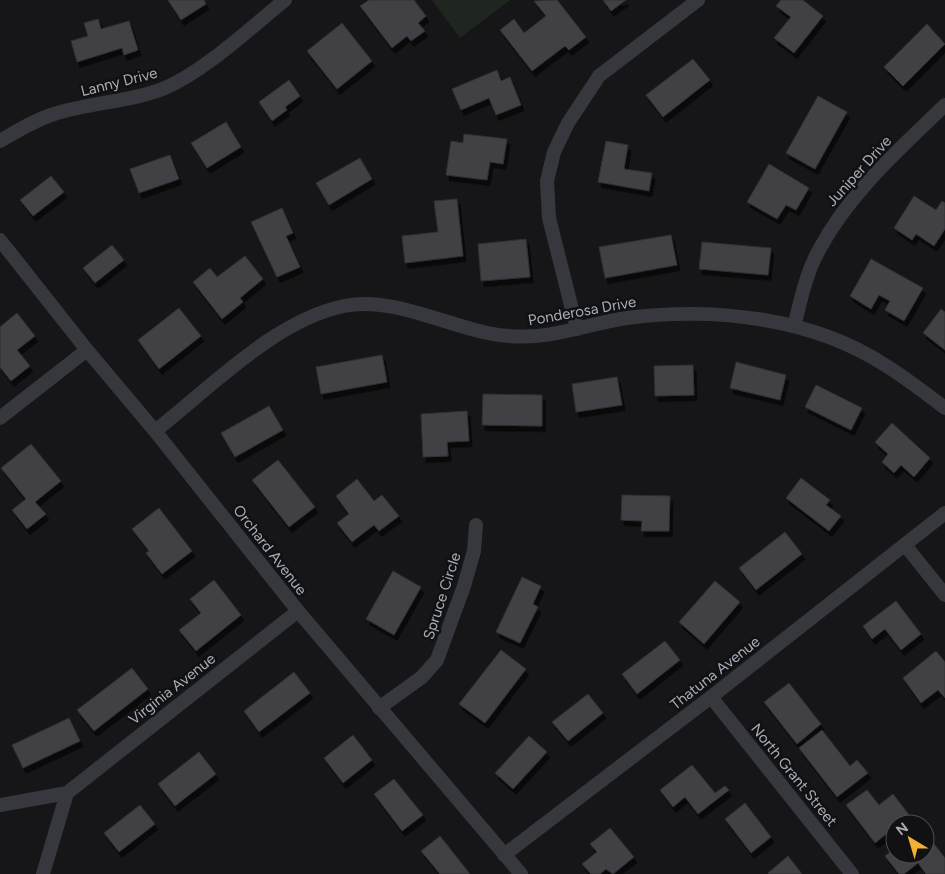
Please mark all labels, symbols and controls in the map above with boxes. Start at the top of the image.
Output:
street label: Lanny Drive [79,64,159,100]
street label: Juniper Drive [823,132,895,210]
street label: Ponderosa Drive [527,293,637,329]
street label: Orchard Avenue [229,501,311,599]
street label: Spruce Circle [419,550,465,642]
street label: Thatuna Avenue [667,632,763,714]
street label: Virginia Avenue [125,650,219,728]
street label: North Grant Street [747,720,841,830]
north arrow [885,814,935,864]
text: N [893,819,912,839]

